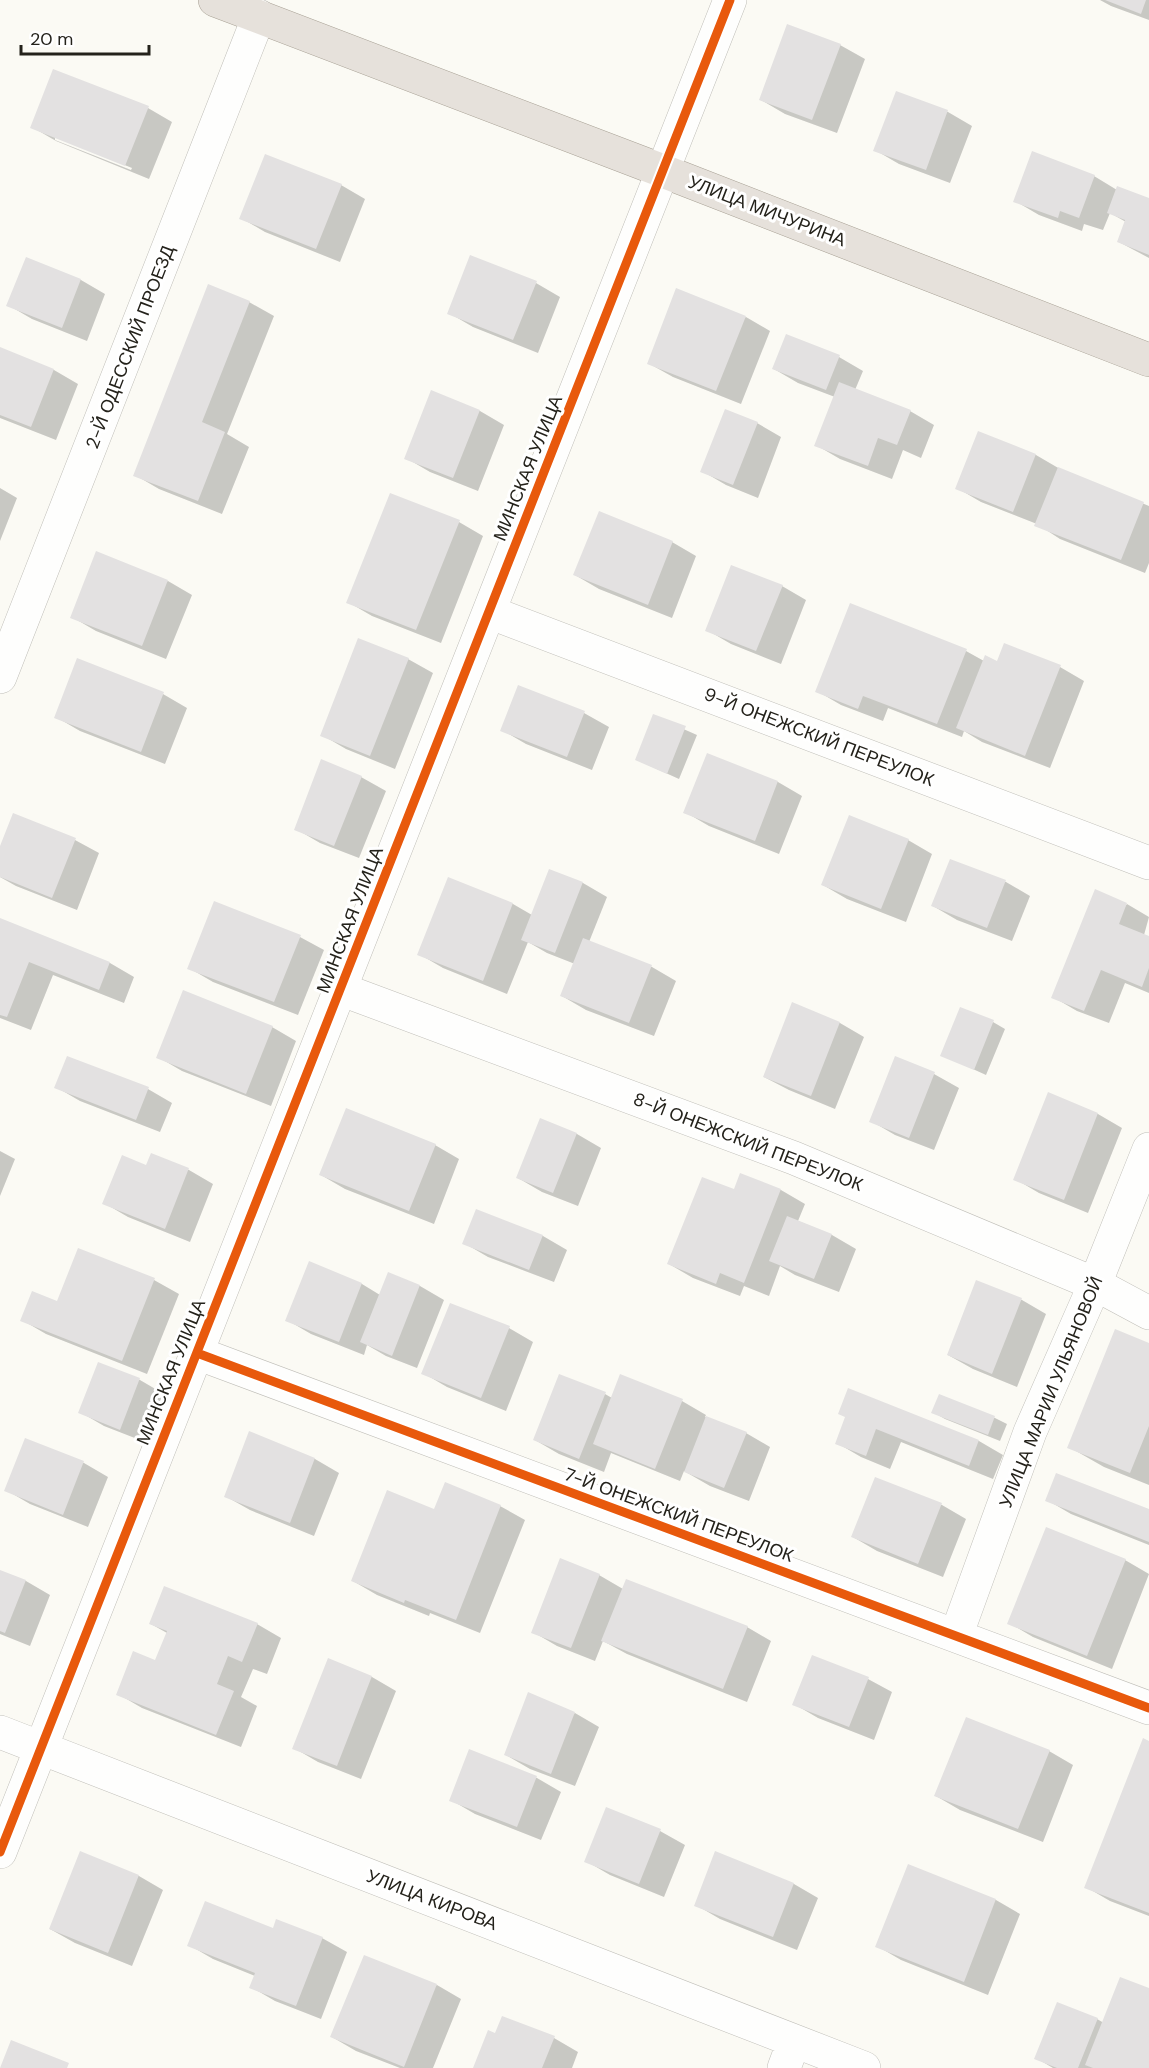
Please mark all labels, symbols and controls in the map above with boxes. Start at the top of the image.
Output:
scale bar [21,18,148,56]
text: 20 m [30,27,73,51]
street label: УЛИЦА МИЧУРИНА [685,170,849,252]
street label: 2-Й ОДЕССКИЙ ПРОЕЗД [80,242,180,452]
street label: МИНСКАЯ УЛИЦА [488,392,568,544]
street label: 9-Й ОНЕЖСКИЙ ПЕРЕУЛОК [701,682,938,792]
street label: МИНСКАЯ УЛИЦА [311,843,389,997]
street label: 8-Й ОНЕЖСКИЙ ПЕРЕУЛОК [630,1087,867,1197]
street label: УЛИЦА МАРИИ УЛЬЯНОВОЙ [994,1273,1108,1511]
street label: МИНСКАЯ УЛИЦА [131,1296,211,1448]
street label: 7-Й ОНЕЖСКИЙ ПЕРЕУЛОК [561,1462,797,1568]
street label: УЛИЦА КИРОВА [363,1864,501,1936]

